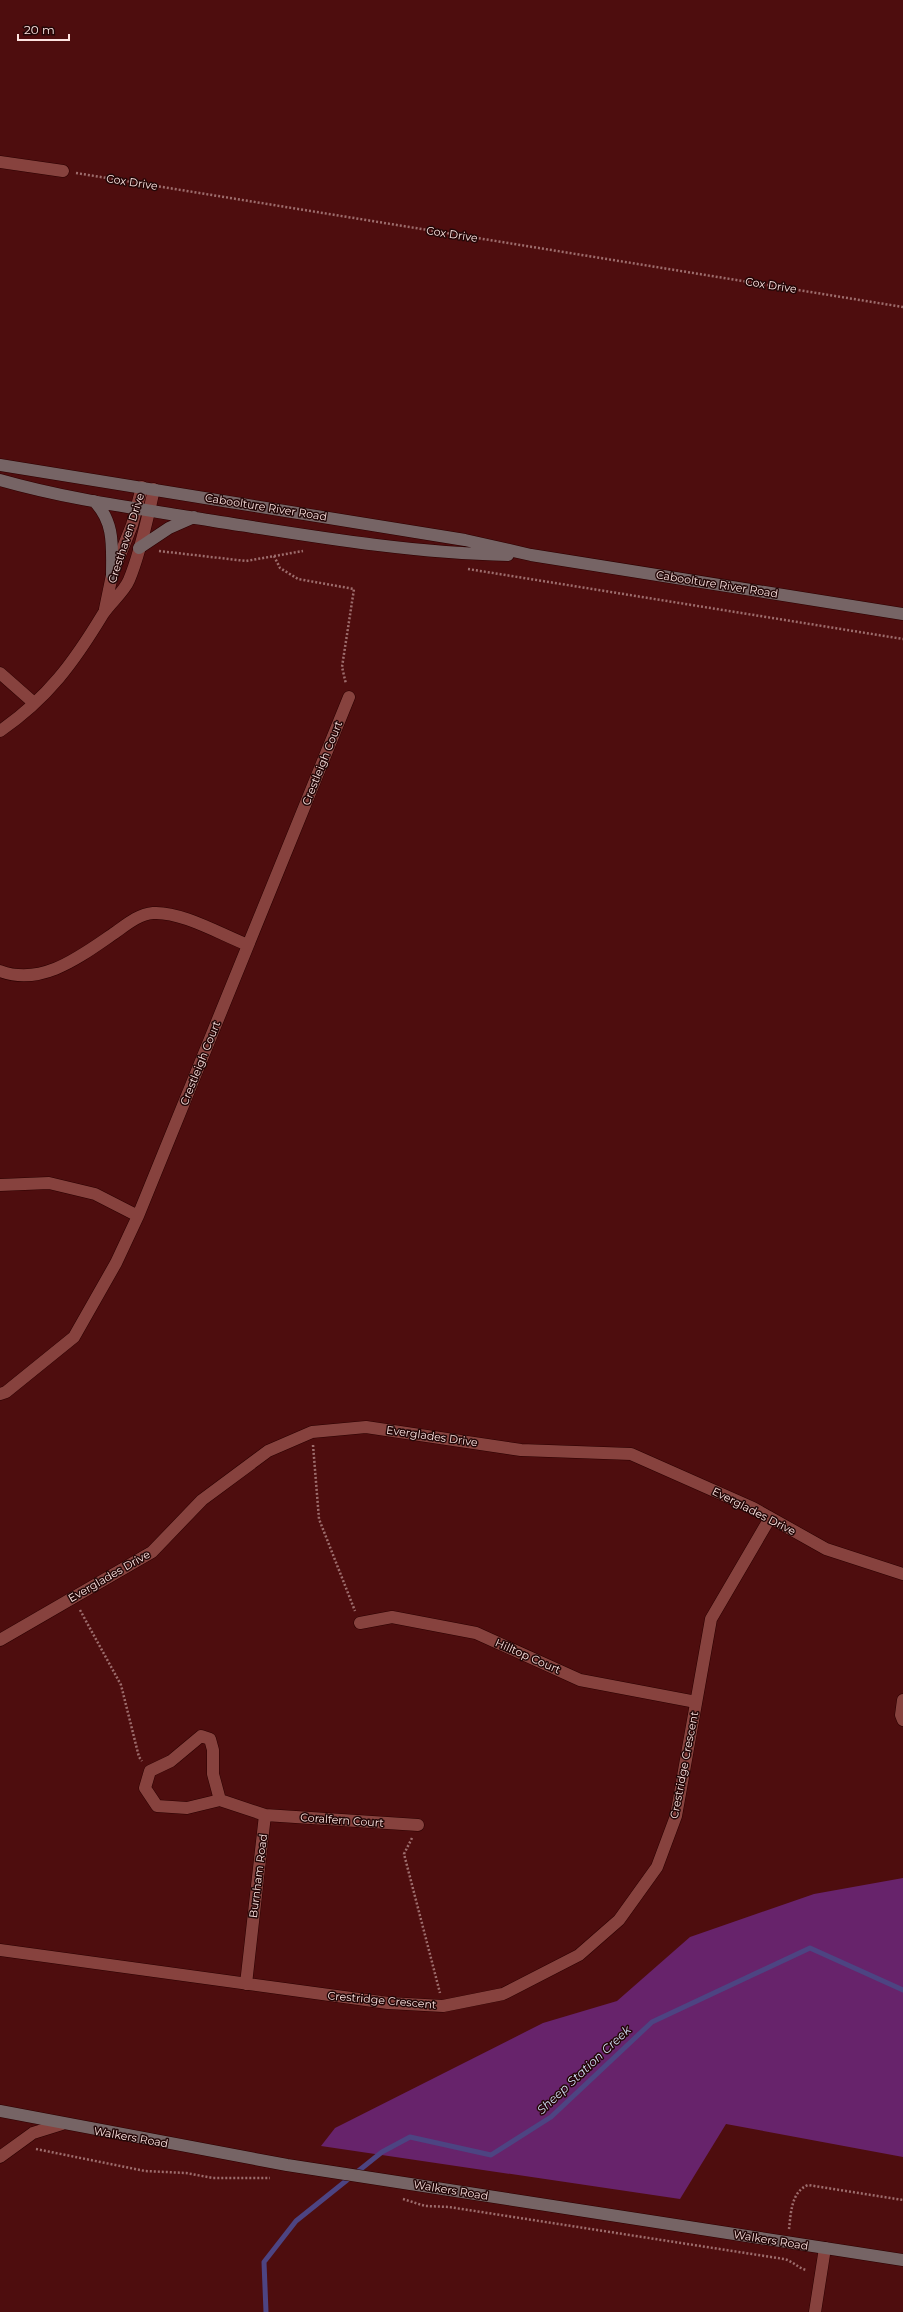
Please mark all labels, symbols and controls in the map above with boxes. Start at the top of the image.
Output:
scale bar [18,16,69,42]
text: 20 m [24,22,55,37]
street label: Cox Drive [105,171,159,193]
street label: Cox Drive [425,223,479,245]
street label: Cox Drive [744,274,798,296]
street label: Caboolture River Road [204,490,328,524]
street label: Cresthaven Drive [105,491,147,585]
street label: Caboolture River Road [655,567,779,601]
street label: Crestleigh Court [299,718,346,807]
street label: Crestleigh Court [177,1018,224,1107]
street label: Everglades Drive [385,1423,479,1449]
street label: Everglades Drive [710,1484,799,1538]
street label: Everglades Drive [66,1547,153,1605]
street label: Hilltop Court [493,1635,563,1677]
street label: Crestridge Crescent [667,1710,701,1820]
street label: Coralfern Court [300,1810,385,1830]
street label: Burnham Road [246,1833,270,1919]
street label: Crestridge Crescent [327,1988,437,2012]
water label: Sheep Station Creek [533,2022,634,2117]
street label: Walkers Road [93,2124,169,2150]
street label: Walkers Road [413,2177,489,2203]
street label: Walkers Road [733,2227,809,2253]

